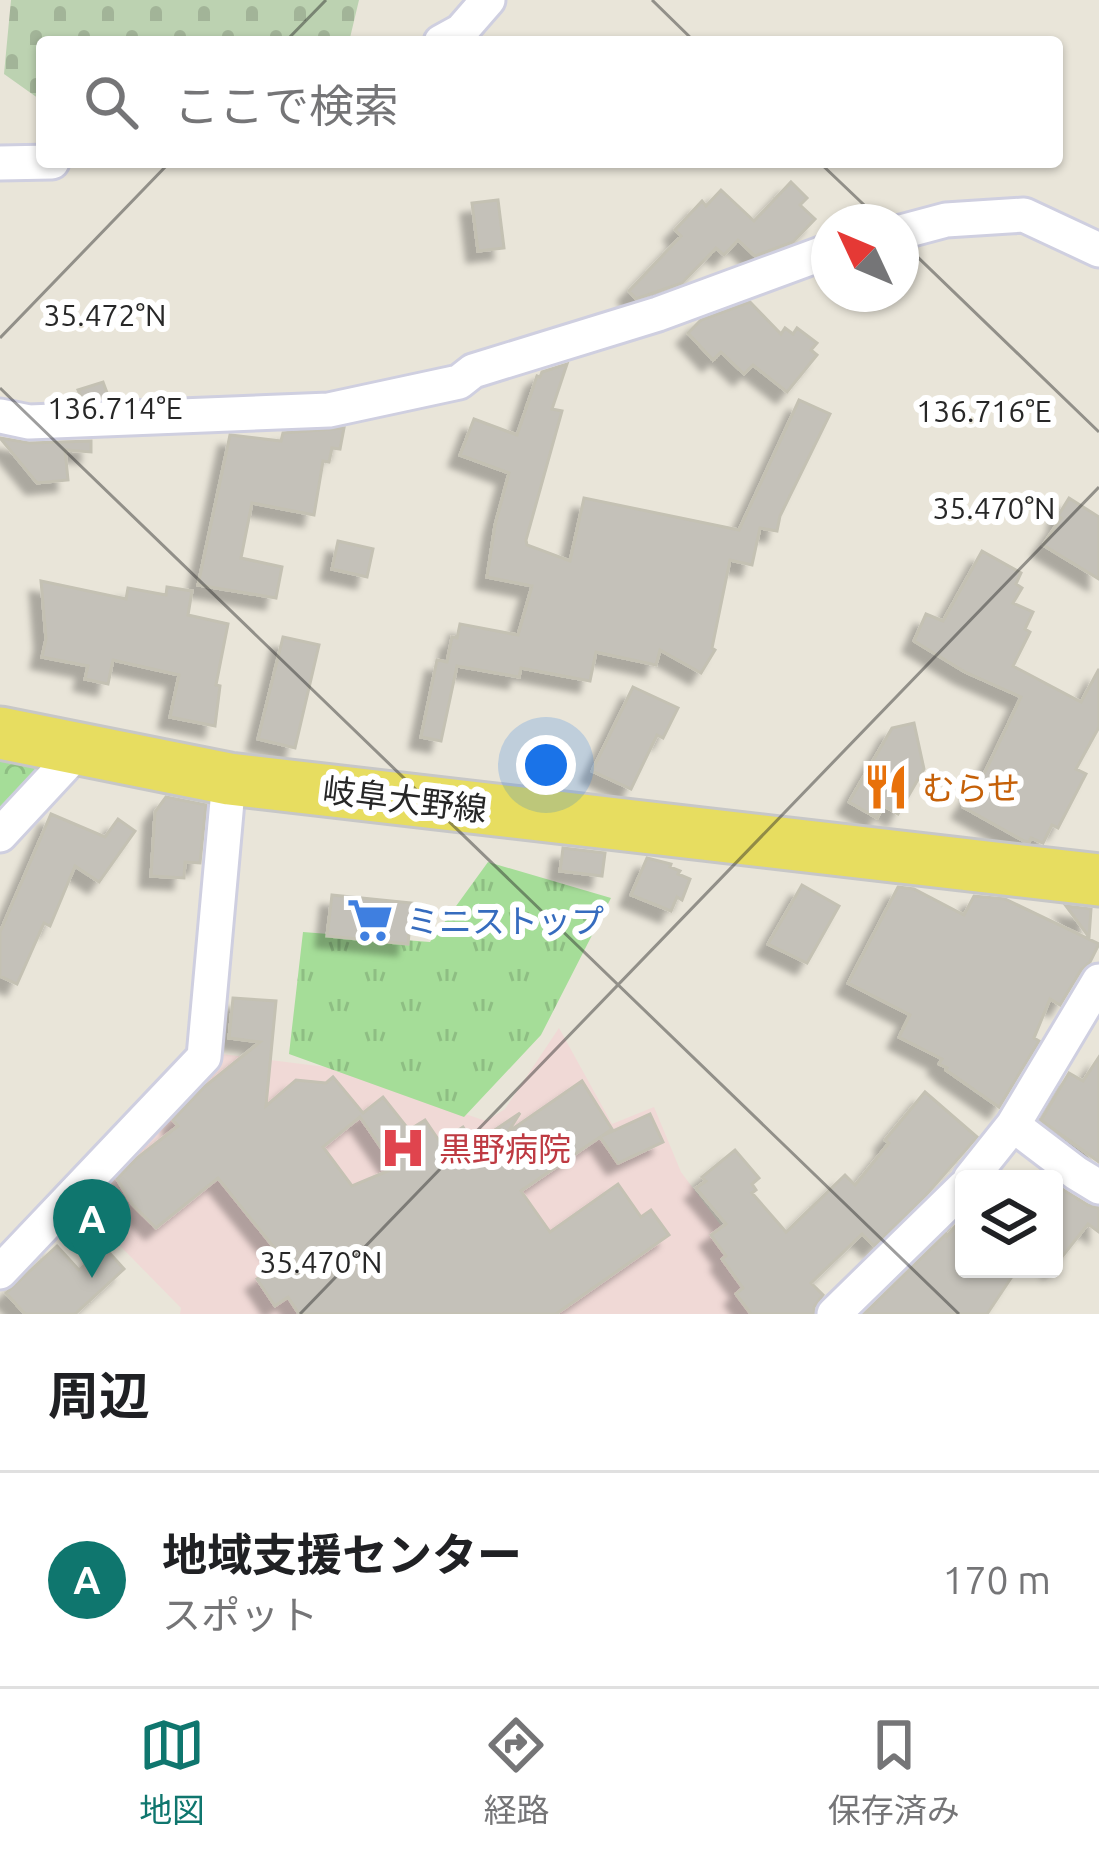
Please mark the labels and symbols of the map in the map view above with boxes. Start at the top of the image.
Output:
north arrow [811,204,919,312]
text: 35.472°N [43,298,167,332]
text: 136.714°E [47,391,183,425]
text: 136.716°E [916,394,1052,428]
text: 35.470°N [932,491,1056,525]
your location [516,735,576,795]
restaurant icon: むらせ [861,762,911,812]
place label: むらせ [922,769,1020,806]
street label: 岐阜大野線 [321,771,489,827]
supermarket icon: ミニストップ [345,895,395,945]
place label: ミニストップ [406,902,604,939]
hospital icon: 黒野病院 [378,1123,428,1173]
place label: 黒野病院 [439,1130,571,1167]
pin: A [53,1179,131,1278]
text: 35.470°N [259,1245,383,1279]

